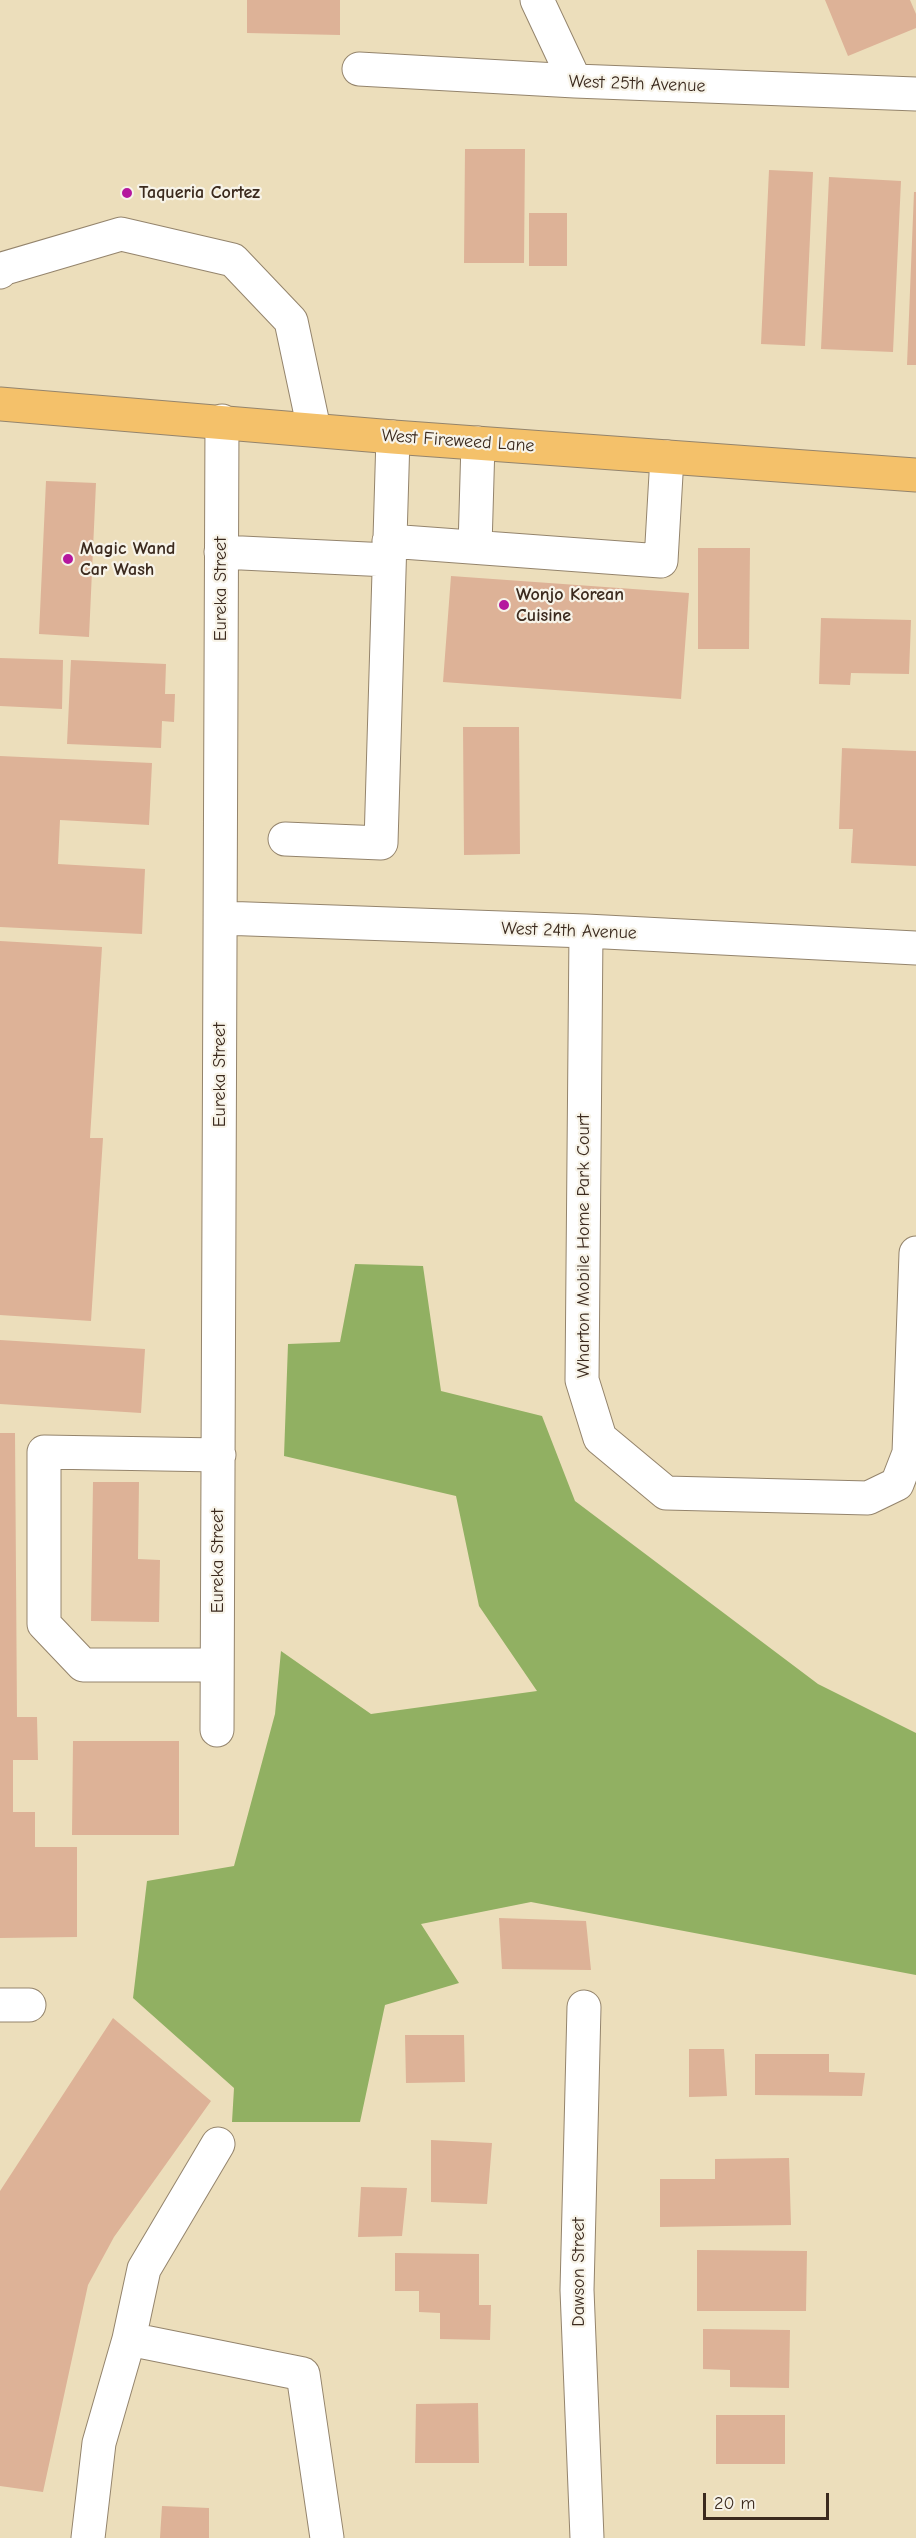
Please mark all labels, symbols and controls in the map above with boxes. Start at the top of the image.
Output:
street label: West 25th Avenue [568,71,706,97]
place label: Taqueria Cortez [139,182,260,204]
marker: Taqueria Cortez [120,186,134,200]
street label: West Fireweed Lane [381,425,535,457]
street label: Eureka Street [210,537,232,641]
place label: Magic Wand Car Wash [80,538,175,580]
marker: Magic Wand Car Wash [61,552,75,566]
place label: Wonjo Korean Cuisine [516,584,624,626]
marker: Wonjo Korean Cuisine [497,598,511,612]
street label: West 24th Avenue [501,918,637,944]
street label: Eureka Street [209,1023,231,1127]
street label: Wharton Mobile Home Park Court [573,1114,595,1378]
street label: Eureka Street [207,1509,229,1613]
street label: Dawson Street [568,2217,590,2327]
scale bar [706,2481,832,2519]
text: 20 m [714,2493,755,2514]

